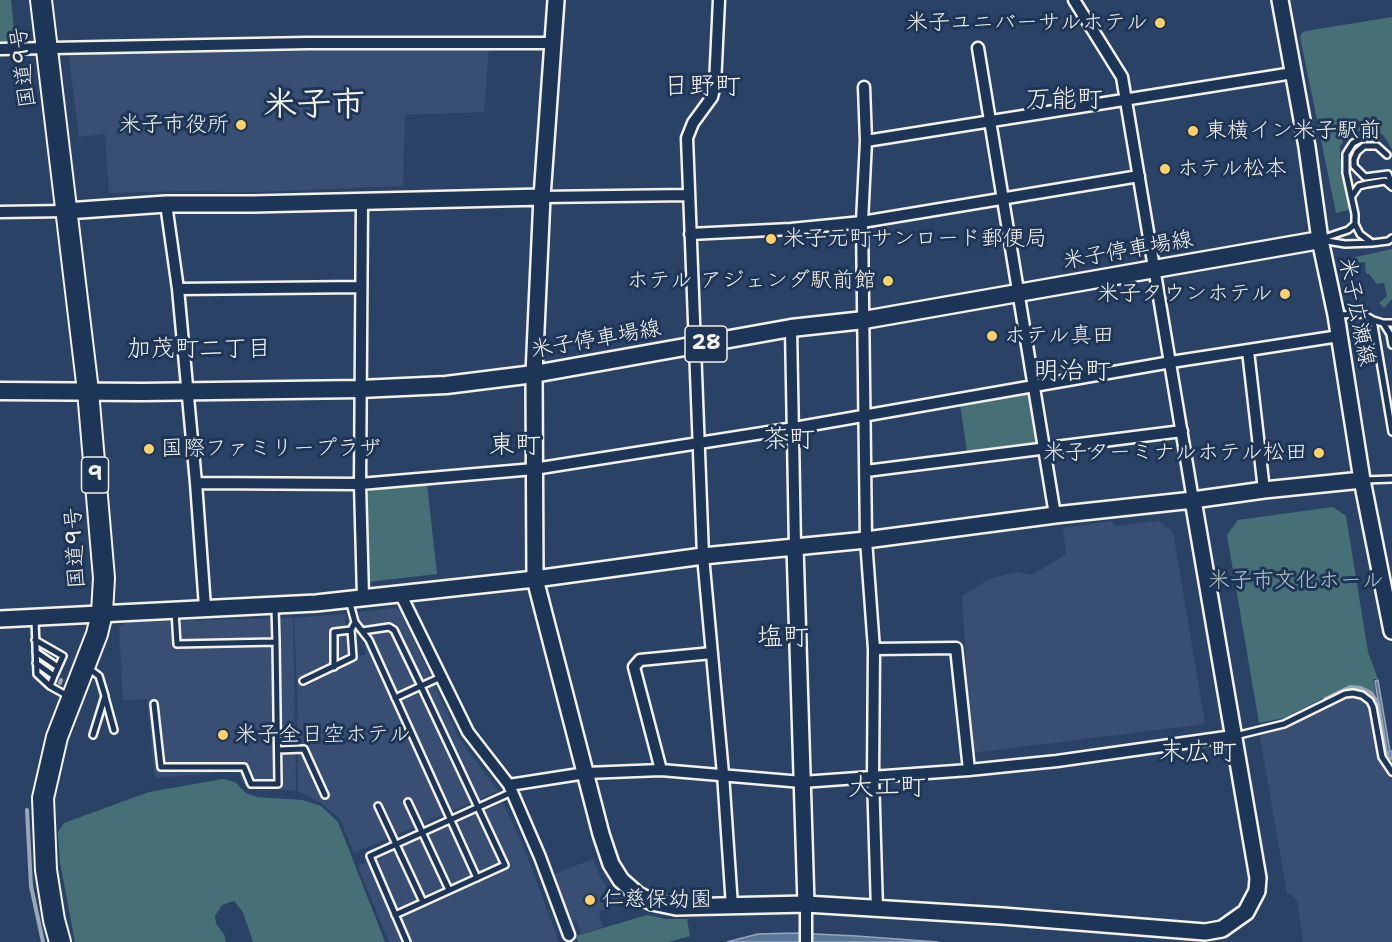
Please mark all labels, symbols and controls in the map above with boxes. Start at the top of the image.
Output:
place label: 米子ユニバーサルホテル [906,10,1148,36]
marker: 米子ユニバーサルホテル [1153,16,1167,30]
street label: 国道9号 [6,25,42,109]
district label: 日野町 [663,71,741,103]
district label: 万能町 [1025,84,1103,116]
district label: 米子市 [263,86,365,126]
place label: 米子市役所 [119,112,229,138]
marker: 米子市役所 [234,118,248,132]
place label: 東横イン米子駅前 [1205,118,1381,144]
marker: 東横イン米子駅前 [1186,124,1200,138]
place label: ホテル松本 [1177,156,1287,182]
marker: ホテル松本 [1158,162,1172,176]
place label: 米子元町サンロード郵便局 [783,226,1047,252]
street label: 米子停車場線 [1061,227,1195,275]
marker: 米子元町サンロード郵便局 [764,232,778,246]
street label: 米子広瀬線 [1333,255,1379,369]
place label: ホテル アジェンダ駅前館 [626,268,876,294]
marker: ホテル アジェンダ駅前館 [881,274,895,288]
place label: 米子タウンホテル [1097,281,1273,307]
marker: 米子タウンホテル [1278,287,1292,301]
street label: 米子停車場線 [529,316,663,364]
place label: ホテル真田 [1004,323,1114,349]
road number: 28 [685,326,727,362]
marker: ホテル真田 [985,329,999,343]
district label: 加茂町二丁目 [127,336,271,364]
district label: 明治町 [1033,356,1111,388]
district label: 茶町 [763,424,815,456]
district label: 東町 [489,430,541,462]
place label: 国際ファミリープラザ [161,436,381,462]
place label: 米子ターミナルホテル松田 [1043,440,1307,466]
marker: 国際ファミリープラザ [142,442,156,456]
marker: 米子ターミナルホテル松田 [1312,446,1326,460]
road number: 9 [82,457,109,493]
street label: 国道9号 [61,507,91,589]
park label: 米子市文化ホール [1208,568,1384,594]
district label: 塩町 [757,622,809,654]
place label: 米子全日空ホテル [235,722,411,748]
marker: 米子全日空ホテル [216,728,230,742]
district label: 末広町 [1159,737,1237,769]
district label: 大工町 [848,772,926,804]
place label: 仁慈保幼園 [602,887,712,913]
marker: 仁慈保幼園 [583,893,597,907]

